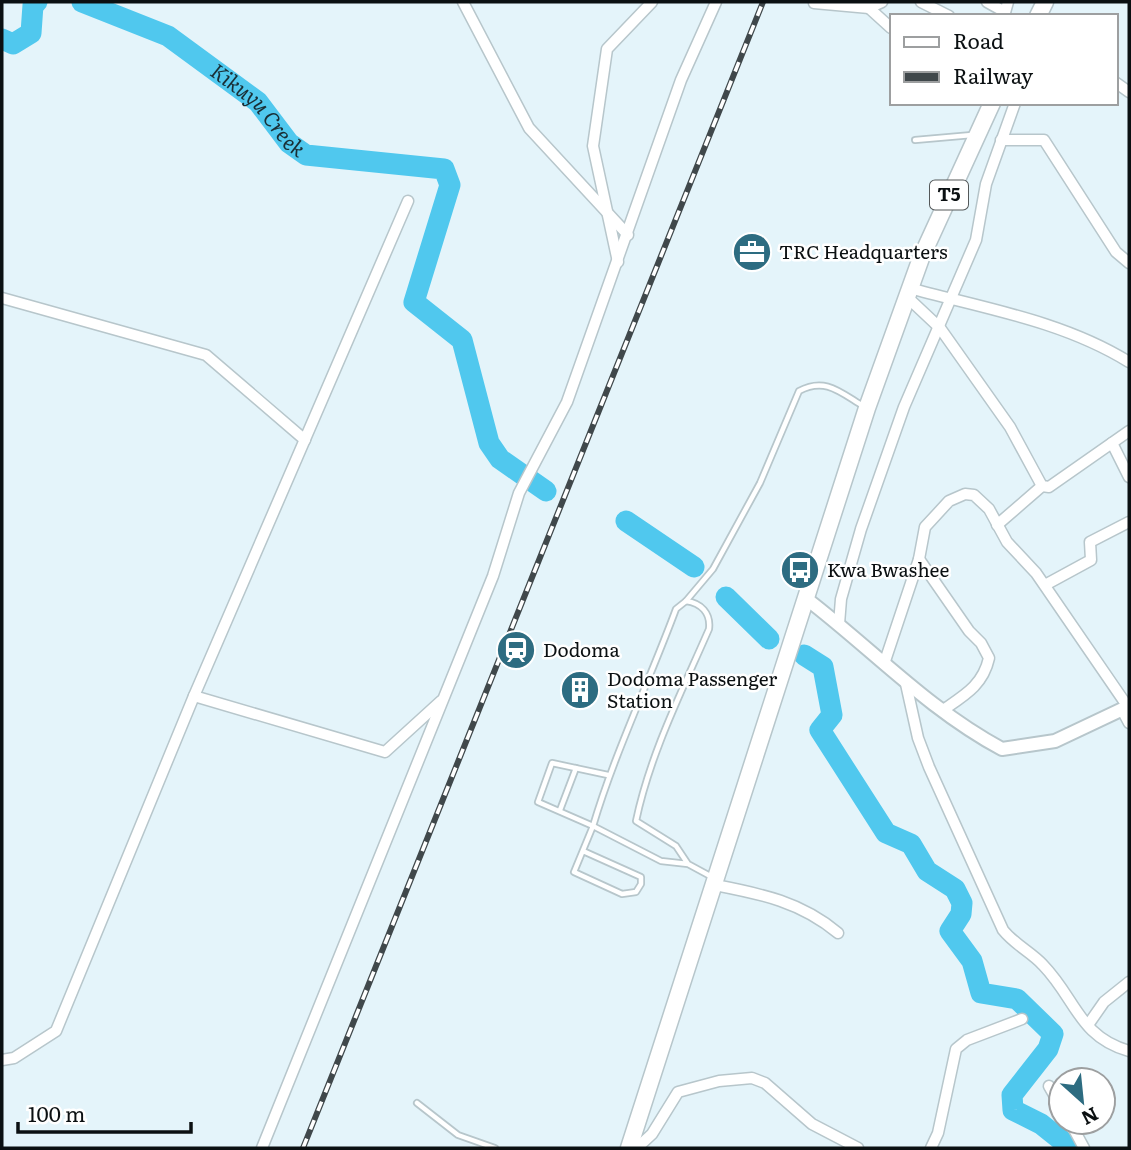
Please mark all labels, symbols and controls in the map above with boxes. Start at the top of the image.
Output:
legend [890,14,1117,105]
text: Road [953,24,1004,55]
water label: Kikuyu Creek [205,54,313,163]
text: Railway [953,59,1034,90]
road number: T5 [930,180,968,210]
office icon: TRC Headquarters [731,231,773,273]
place label: TRC Headquarters [779,237,948,265]
bus stop icon: Kwa Bwashee [779,549,821,591]
place label: Kwa Bwashee [827,555,949,583]
station icon: Dodoma [495,629,537,671]
place label: Dodoma [543,635,620,663]
place label: Dodoma Passenger Station [607,664,777,714]
building icon: Dodoma Passenger Station [559,669,601,711]
north arrow [1047,1066,1117,1136]
scale bar [18,1090,191,1134]
text: 100 m [28,1097,85,1128]
text: N [1077,1101,1104,1133]

